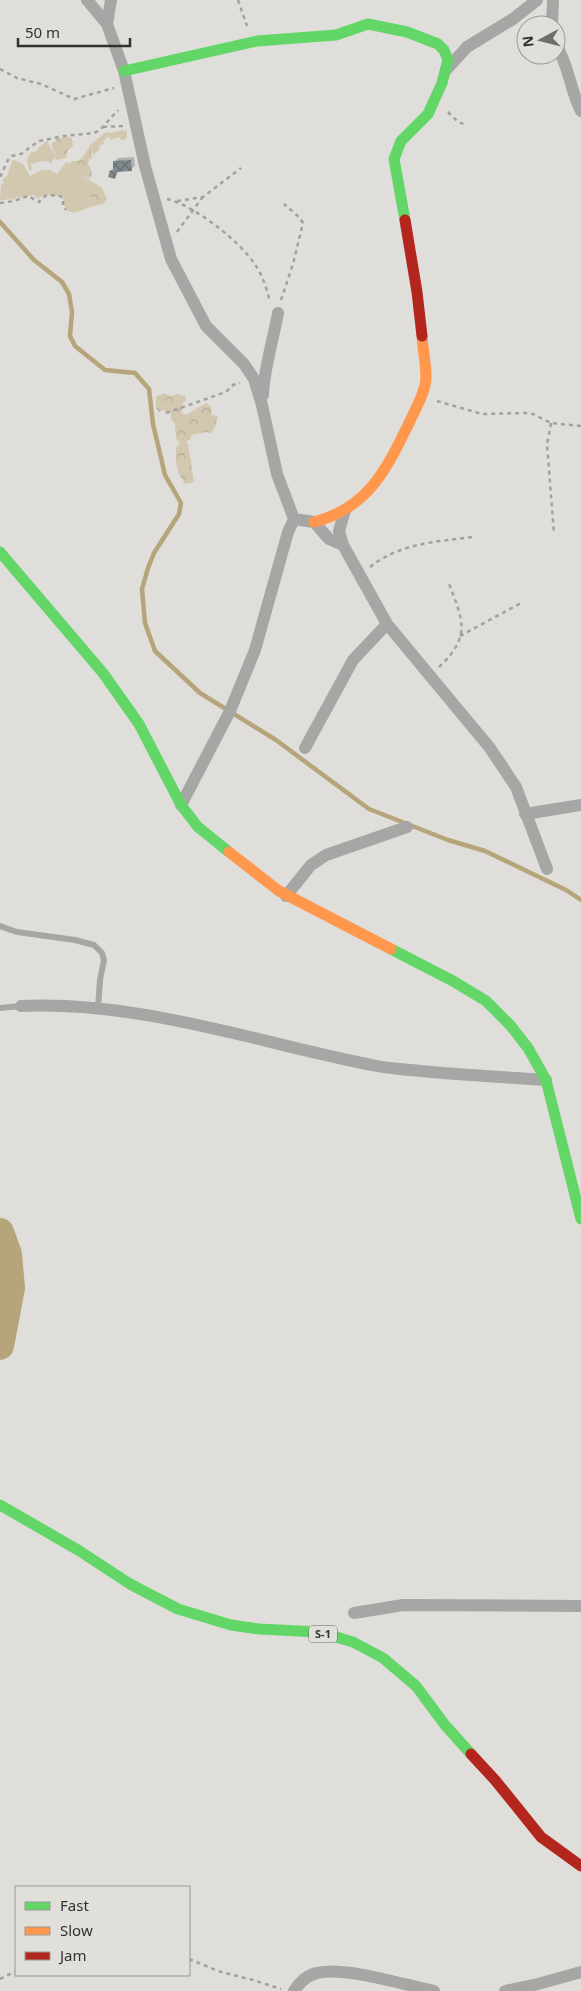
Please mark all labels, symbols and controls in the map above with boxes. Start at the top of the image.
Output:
scale bar [18,15,130,47]
north arrow [516,15,566,65]
text: 50 m [25,22,60,42]
text: N [517,35,538,48]
road number: S-1 [309,1626,337,1642]
legend [15,1886,190,1976]
text: Fast [60,1895,89,1915]
text: Slow [60,1920,93,1940]
text: Jam [58,1945,87,1965]

